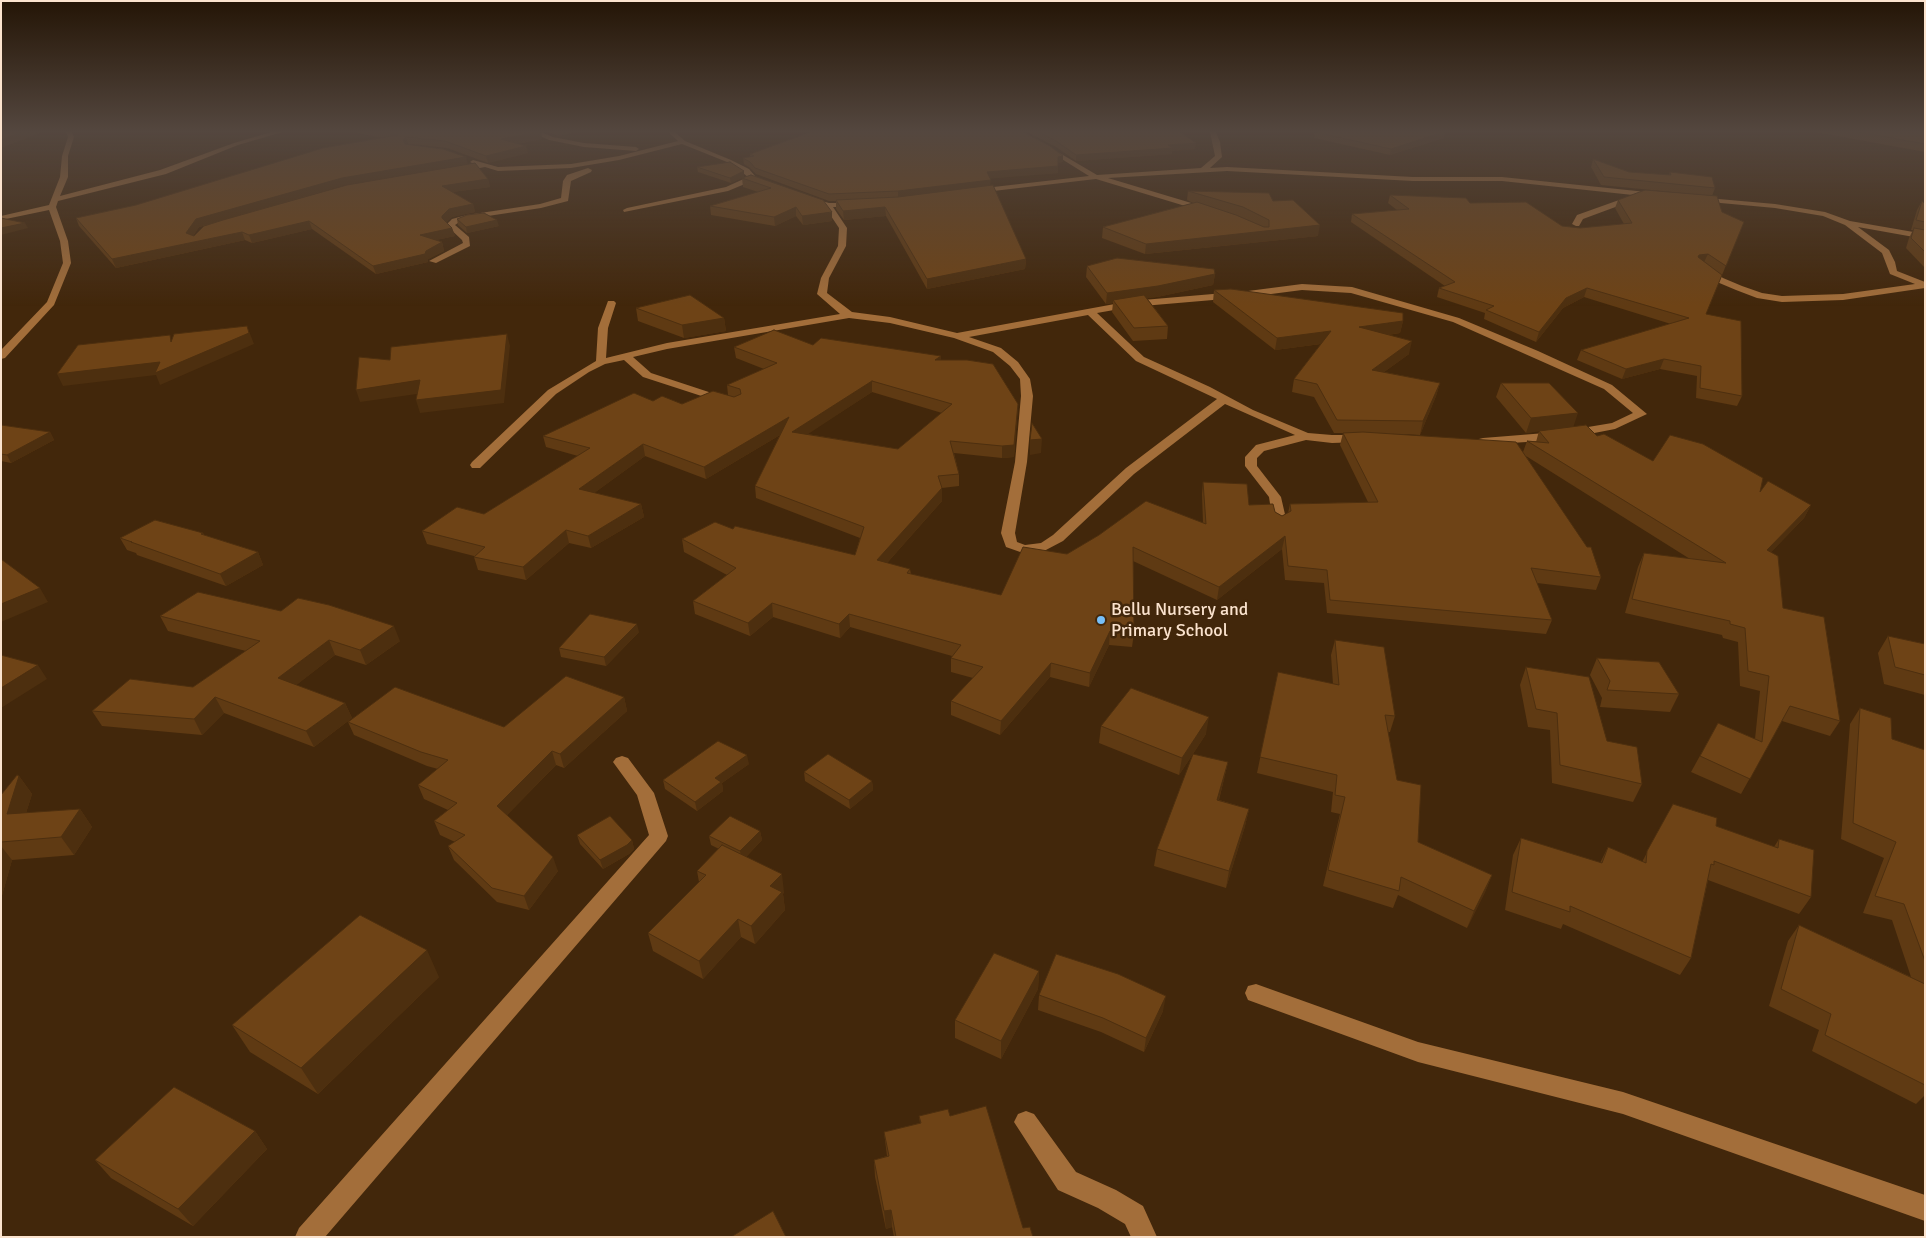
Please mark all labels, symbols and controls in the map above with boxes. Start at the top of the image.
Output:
place label: Bellu Nursery and Primary School [1111,599,1248,642]
marker: Bellu Nursery and Primary School [1095,614,1107,626]

